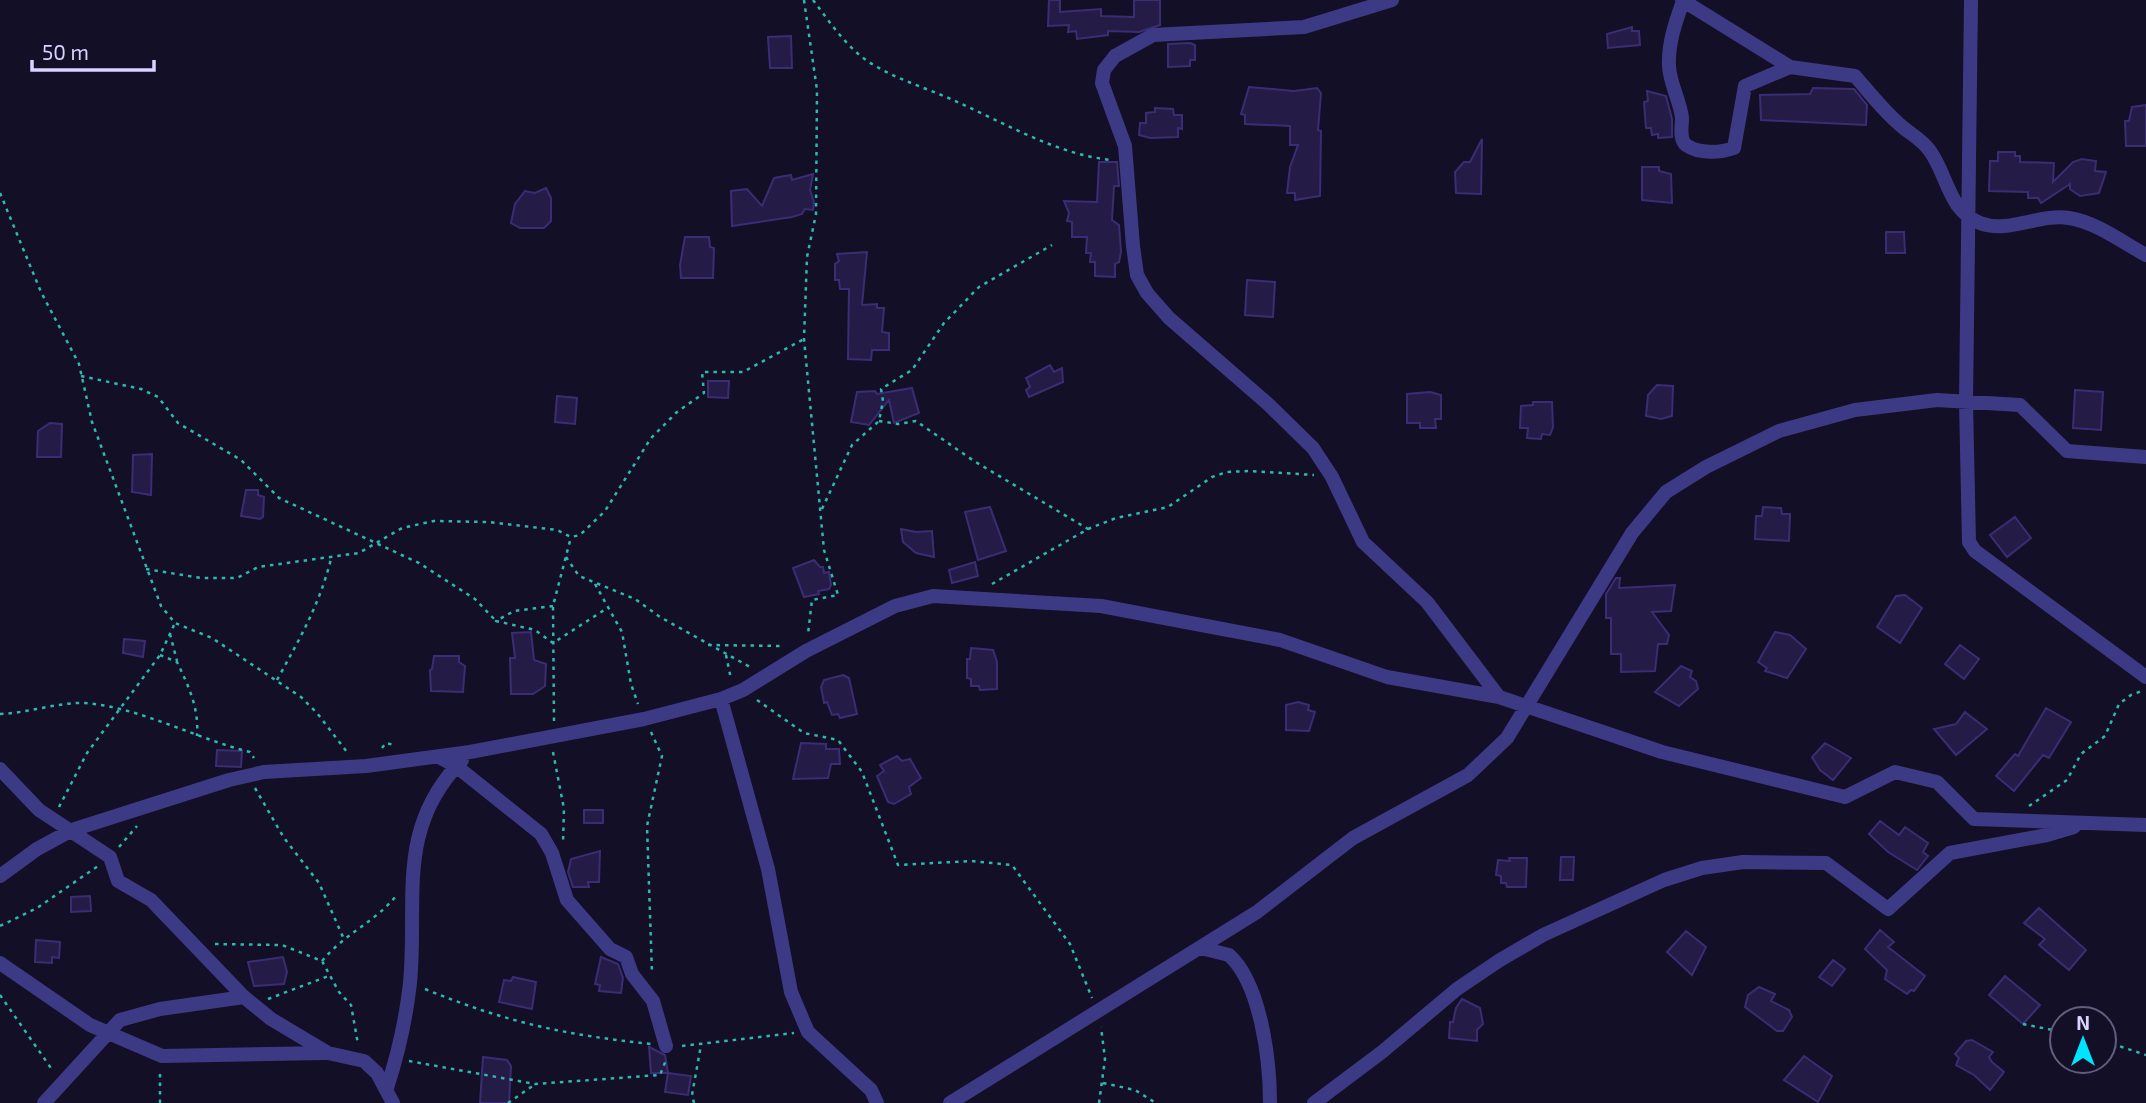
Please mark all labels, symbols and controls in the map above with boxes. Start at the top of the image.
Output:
scale bar [32,28,154,72]
text: 50 m [42,39,89,64]
north arrow [2048,1005,2118,1075]
text: N [2076,1011,2090,1034]

